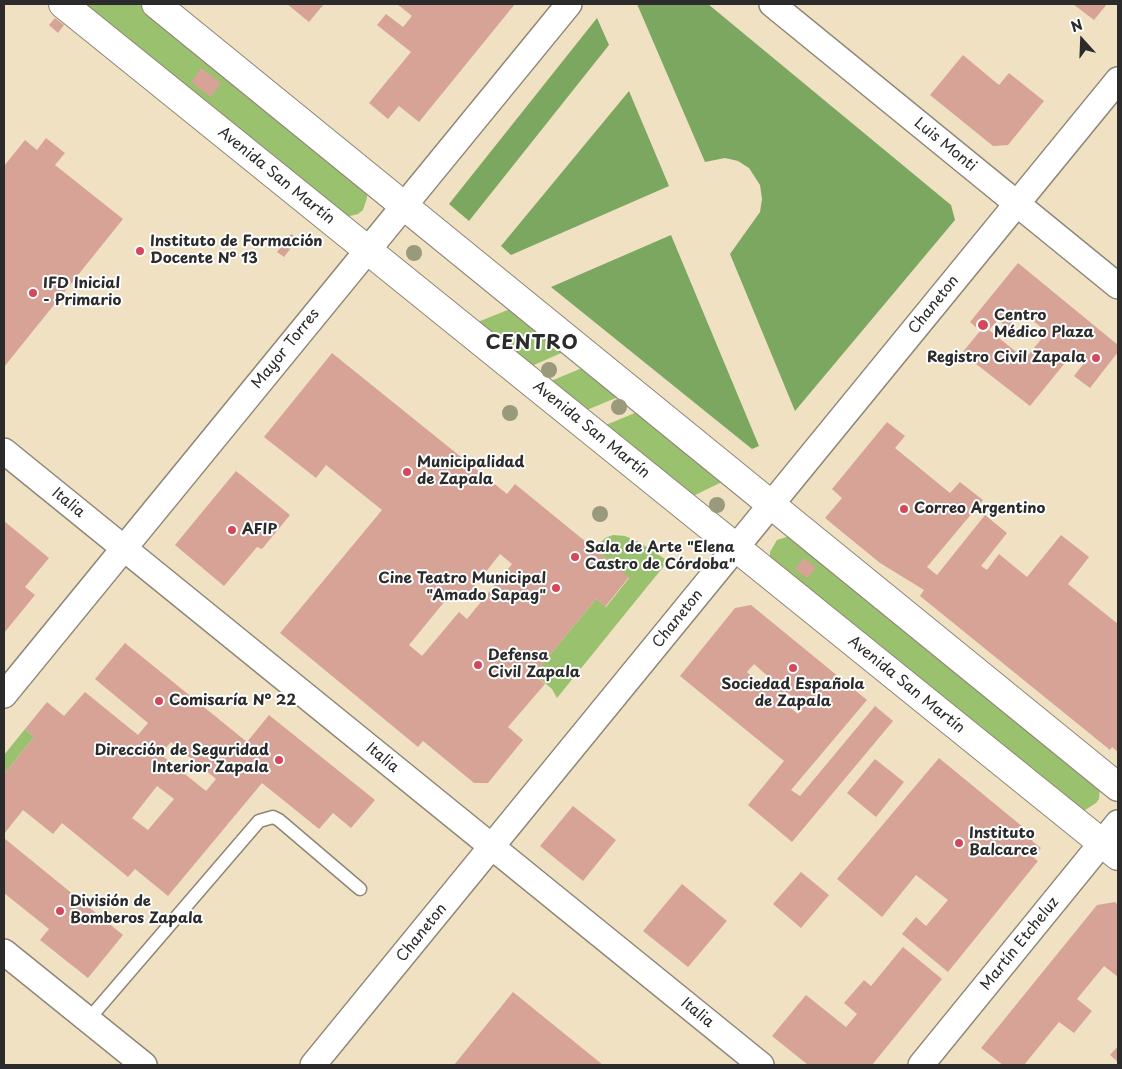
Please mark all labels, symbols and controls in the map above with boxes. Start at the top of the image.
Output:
text: N [1068,14,1086,37]
north arrow [1057,15,1107,65]
street label: Luis Monti [910,114,980,176]
street label: Avenida San Martín [214,123,338,229]
place label: Instituto de Formación Docente N° 13 [150,233,323,268]
marker: Instituto de Formación Docente N° 13 [134,245,146,257]
street label: Chaneton [905,272,963,338]
place label: IFD Inicial - Primario [43,275,121,310]
marker: IFD Inicial - Primario [27,287,39,299]
street label: Mayor Torres [248,305,324,393]
place label: Centro Médico Plaza [994,307,1094,342]
marker: Centro Médico Plaza [976,318,990,332]
district label: CENTRO [485,331,579,355]
place label: Registro Civil Zapala [927,349,1086,367]
marker: Registro Civil Zapala [1090,352,1102,364]
street label: Avenida San Martín [529,377,653,483]
place label: Municipalidad de Zapala [417,454,525,489]
marker: Municipalidad de Zapala [401,466,413,478]
street label: Italia [48,484,88,522]
place label: Correo Argentino [914,500,1045,518]
marker: Correo Argentino [898,503,910,515]
place label: AFIP [242,521,277,539]
marker: AFIP [226,524,238,536]
place label: Sala de Arte "Elena Castro de Córdoba" [585,539,736,574]
marker: Sala de Arte "Elena Castro de Córdoba" [569,551,581,563]
place label: Cine Teatro Municipal "Amado Sapag" [378,570,546,605]
marker: Cine Teatro Municipal "Amado Sapag" [550,582,562,594]
street label: Chaneton [649,586,707,652]
street label: Avenida San Martín [844,632,968,738]
place label: Defensa Civil Zapala [488,647,580,682]
marker: Defensa Civil Zapala [472,659,484,671]
marker: Sociedad Española de Zapala [787,662,799,674]
place label: Sociedad Española de Zapala [721,676,865,711]
place label: Comisaría N° 22 [169,692,296,710]
marker: Comisaría N° 22 [153,695,165,707]
street label: Italia [362,739,402,777]
place label: Dirección de Seguridad Interior Zapala [95,742,269,777]
marker: Dirección de Seguridad Interior Zapala [273,754,285,766]
place label: Instituto Balcarce [969,825,1038,860]
marker: Instituto Balcarce [953,837,965,849]
place label: División de Bomberos Zapala [70,893,203,928]
street label: Martín Etcheluz [977,894,1063,994]
street label: Chaneton [393,900,451,966]
marker: División de Bomberos Zapala [54,905,66,917]
street label: Italia [677,994,717,1032]

